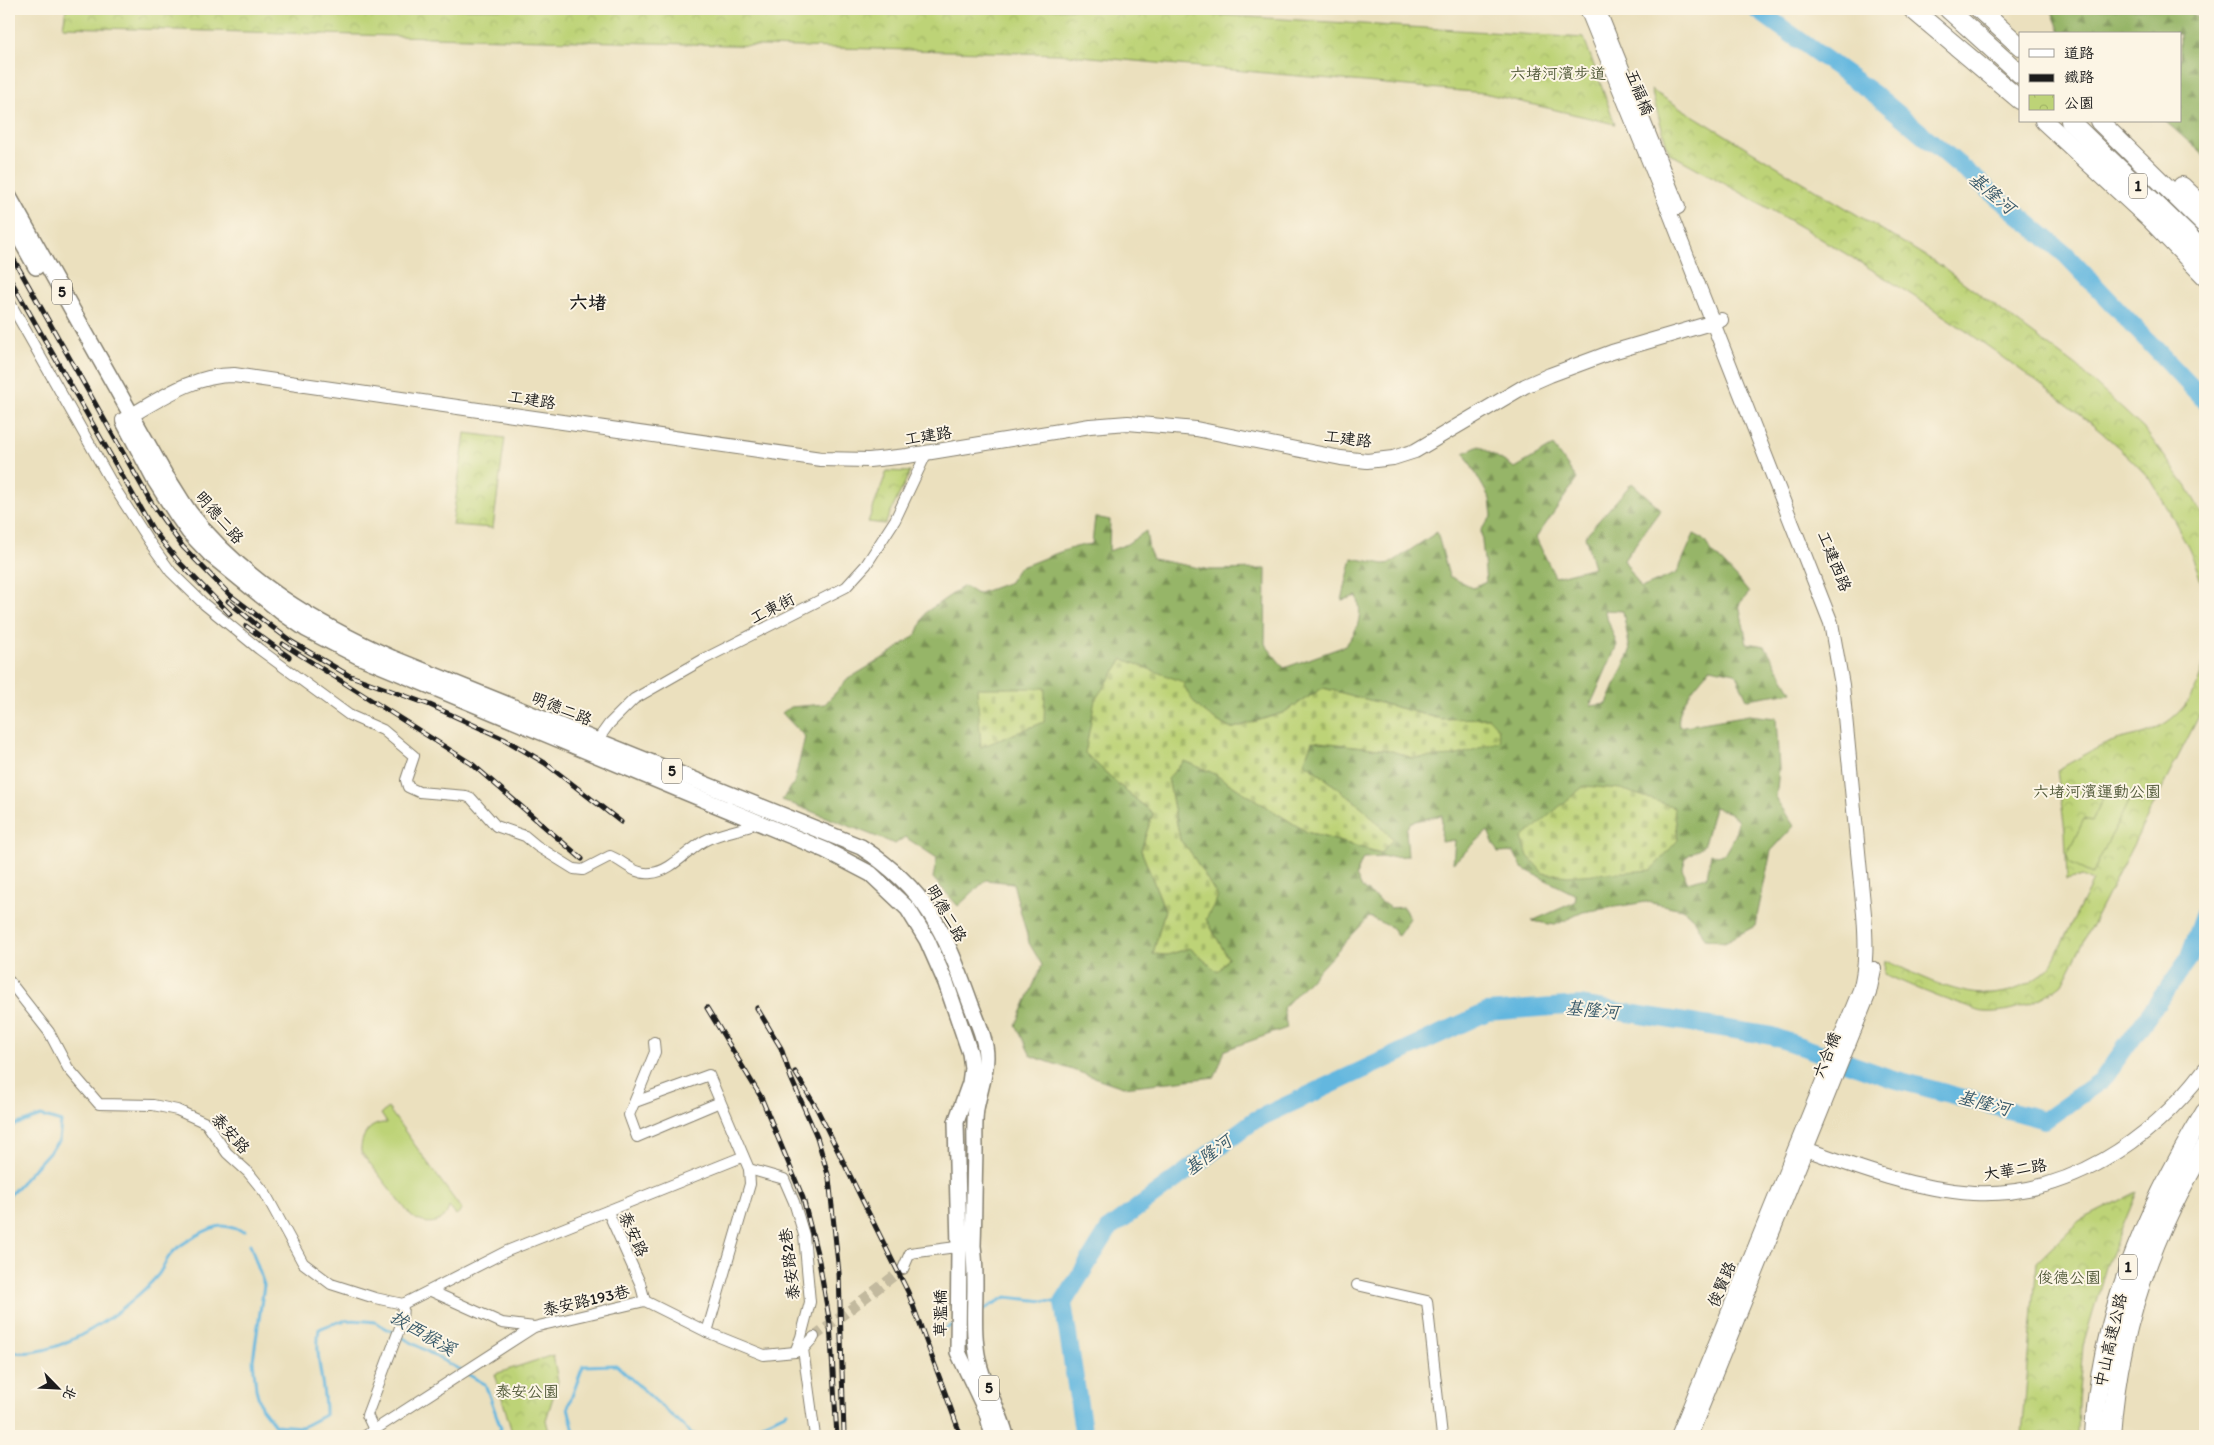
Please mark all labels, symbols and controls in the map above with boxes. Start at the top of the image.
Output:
legend [2019,32,2182,122]
text: 道路 [2064,44,2094,62]
park label: 六堵河濱步道 [1510,64,1606,83]
street label: 五福橋 [1622,66,1657,118]
text: 鐵路 [2064,68,2094,86]
text: 公園 [2064,94,2094,112]
water label: 基隆河 [1964,167,2022,221]
road number: 1 [2129,174,2147,198]
road number: 5 [52,280,72,304]
district label: 六堵 [569,291,607,314]
street label: 工建路 [507,386,557,413]
street label: 工建路 [903,422,953,449]
street label: 工建路 [1323,426,1373,451]
street label: 明德二路 [191,487,248,548]
street label: 工建西路 [1814,528,1855,594]
street label: 工東街 [747,589,798,628]
street label: 明德二路 [529,688,595,729]
road number: 5 [662,758,682,784]
park label: 六堵河濱運動公園 [2033,782,2161,801]
street label: 明德二路 [922,881,971,946]
water label: 基隆河 [1564,997,1623,1024]
street label: 六合橋 [1809,1029,1844,1081]
water label: 基隆河 [1955,1085,2016,1121]
street label: 泰安路 [208,1109,254,1158]
water label: 基隆河 [1180,1128,1239,1180]
street label: 大華二路 [1982,1155,2048,1184]
street label: 泰安路 [615,1208,652,1260]
street label: 泰安路2巷 [776,1227,803,1301]
road number: 1 [2119,1254,2137,1280]
street label: 俊賢路 [1703,1258,1740,1310]
park label: 俊德公園 [2037,1268,2101,1287]
street label: 泰安路193巷 [541,1281,631,1320]
street label: 草濫橋 [931,1289,950,1337]
street label: 中山高速公路 [2090,1291,2131,1389]
water label: 拔西猴溪 [386,1305,461,1361]
north arrow [32,1362,82,1412]
road number: 5 [979,1376,999,1400]
park label: 泰安公園 [495,1382,559,1401]
text: 北 [59,1383,80,1403]

